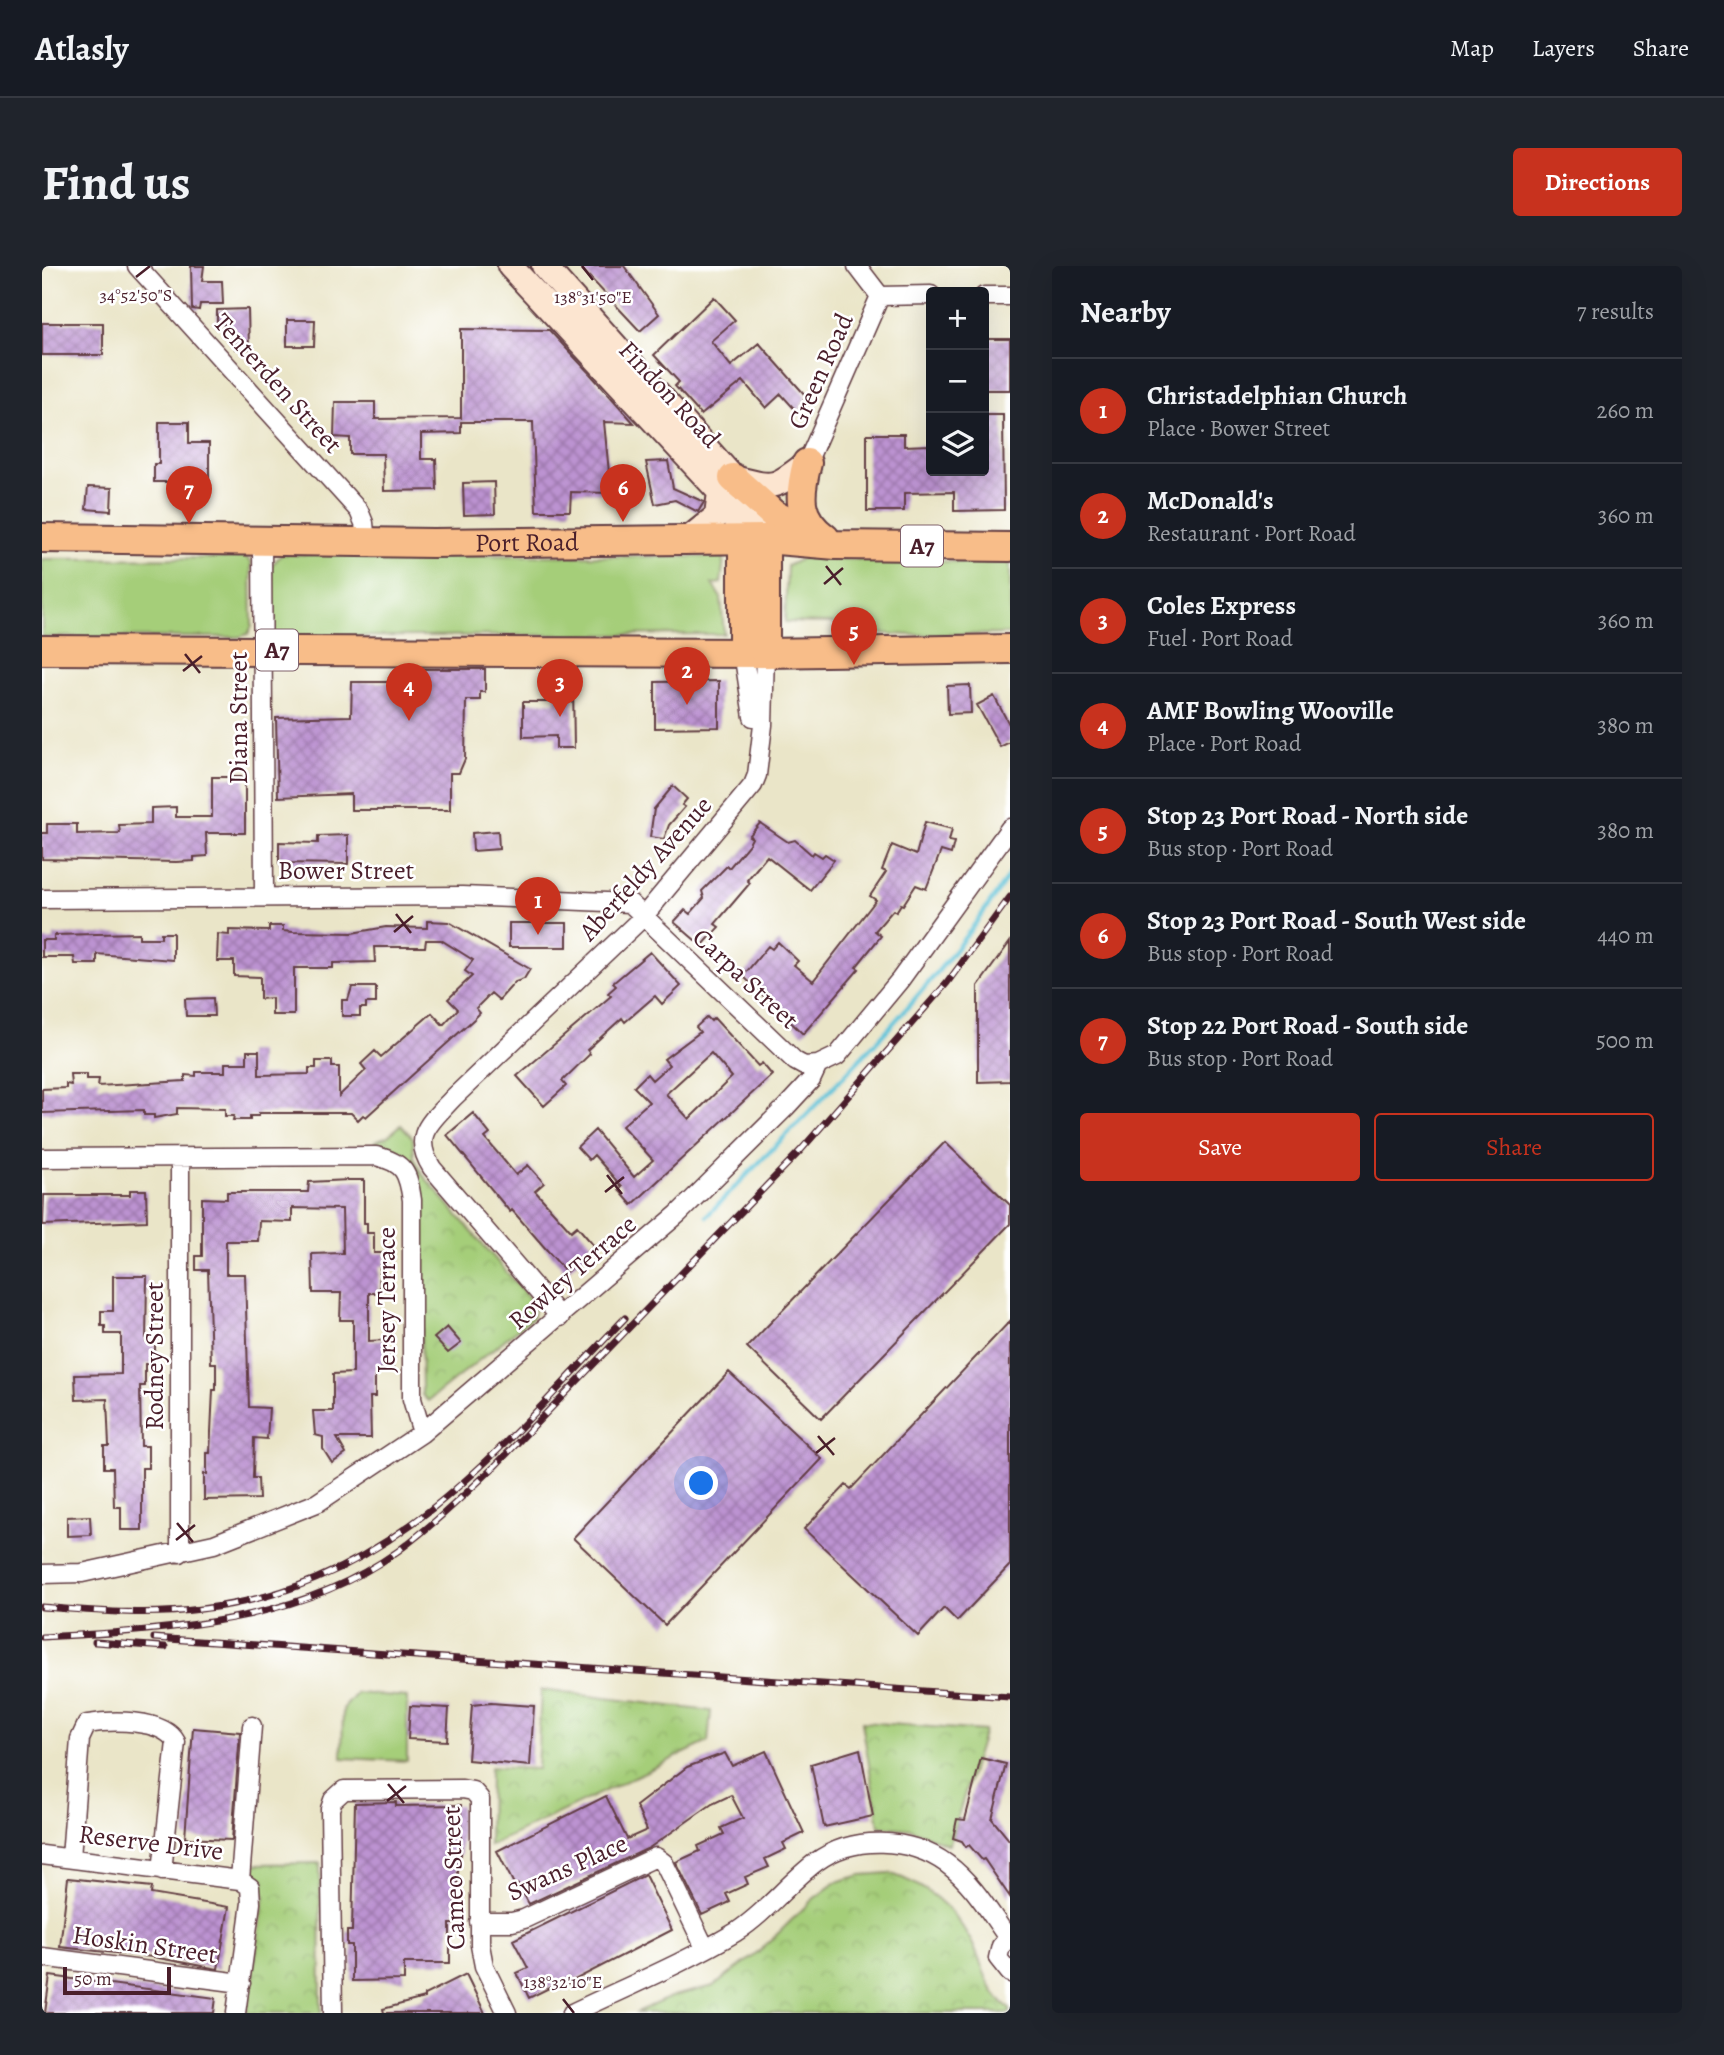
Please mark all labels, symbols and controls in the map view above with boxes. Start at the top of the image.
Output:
text: Atlasly [35,26,129,71]
text: Map [1450,32,1494,64]
text: Layers [1532,32,1595,64]
text: Share [1633,32,1689,64]
button: Directions [1513,148,1682,216]
text: Find us [42,149,190,216]
text: 34°52'50"S [100,283,172,307]
text: 138°31'50"E [554,285,632,309]
map controls [926,287,989,476]
button: + [926,287,989,350]
text: Nearby [1080,292,1171,332]
text: 7 results [1577,296,1654,327]
street label: Tenterden Street [205,306,350,461]
street label: Green Road [779,308,862,435]
street label: Findon Road [611,333,728,456]
button: − [926,350,989,413]
text: Christadelphian Church [1147,378,1407,413]
text: 1 [1099,395,1107,426]
text: 260 m [1596,395,1654,426]
button: layers [926,413,989,476]
text: Place · Bower Street [1147,413,1330,444]
pin: 6 [600,464,646,522]
pin: 7 [166,466,212,524]
text: McDonald's [1147,483,1274,518]
text: 2 [1097,500,1109,531]
text: 360 m [1598,500,1654,531]
text: Restaurant · Port Road [1147,518,1356,549]
street label: Port Road [475,524,579,560]
road number: A7 [901,526,943,566]
text: Coles Express [1147,588,1296,623]
text: 3 [1098,605,1108,636]
text: 360 m [1598,605,1654,636]
pin: 5 [831,607,877,665]
text: Fuel · Port Road [1147,623,1293,654]
road number: A7 [256,629,298,670]
pin: 2 [664,647,710,705]
street label: Diana Street [221,651,256,785]
pin: 3 [537,659,583,717]
pin: 4 [386,663,432,721]
text: AMF Bowling Wooville [1147,693,1394,728]
text: 4 [1098,710,1108,741]
text: 380 m [1597,710,1654,741]
text: Place · Port Road [1147,728,1301,759]
street label: Aberfeldy Avenue [570,788,720,949]
text: Stop 23 Port Road - North side [1147,798,1468,833]
text: 5 [1098,815,1108,846]
text: 380 m [1597,815,1654,846]
text: Bus stop · Port Road [1147,833,1333,864]
street label: Bower Street [278,853,415,888]
pin: 1 [515,877,561,935]
text: Stop 23 Port Road - South West side [1147,903,1526,938]
street label: Carpa Street [685,920,807,1037]
text: 6 [1098,920,1108,951]
text: 440 m [1597,920,1654,951]
text: Bus stop · Port Road [1147,938,1333,969]
text: Stop 22 Port Road - South side [1147,1008,1468,1043]
text: 7 [1098,1025,1108,1056]
text: 500 m [1596,1025,1654,1056]
text: Bus stop · Port Road [1147,1043,1333,1074]
button: Save [1080,1113,1360,1181]
button: Share [1374,1113,1654,1181]
street label: Rowley Terrace [501,1207,644,1338]
street label: Jersey Terrace [369,1227,404,1373]
street label: Rodney Street [137,1281,172,1430]
your location [684,1466,718,1500]
street label: Cameo Street [433,1805,473,1950]
street label: Reserve Drive [77,1816,225,1869]
street label: Swans Place [502,1825,633,1910]
street label: Hoskin Street [70,1917,220,1972]
scale bar [63,1964,172,1996]
text: 50 m [74,1966,112,1992]
text: 138°32'10"E [524,1970,602,1994]

